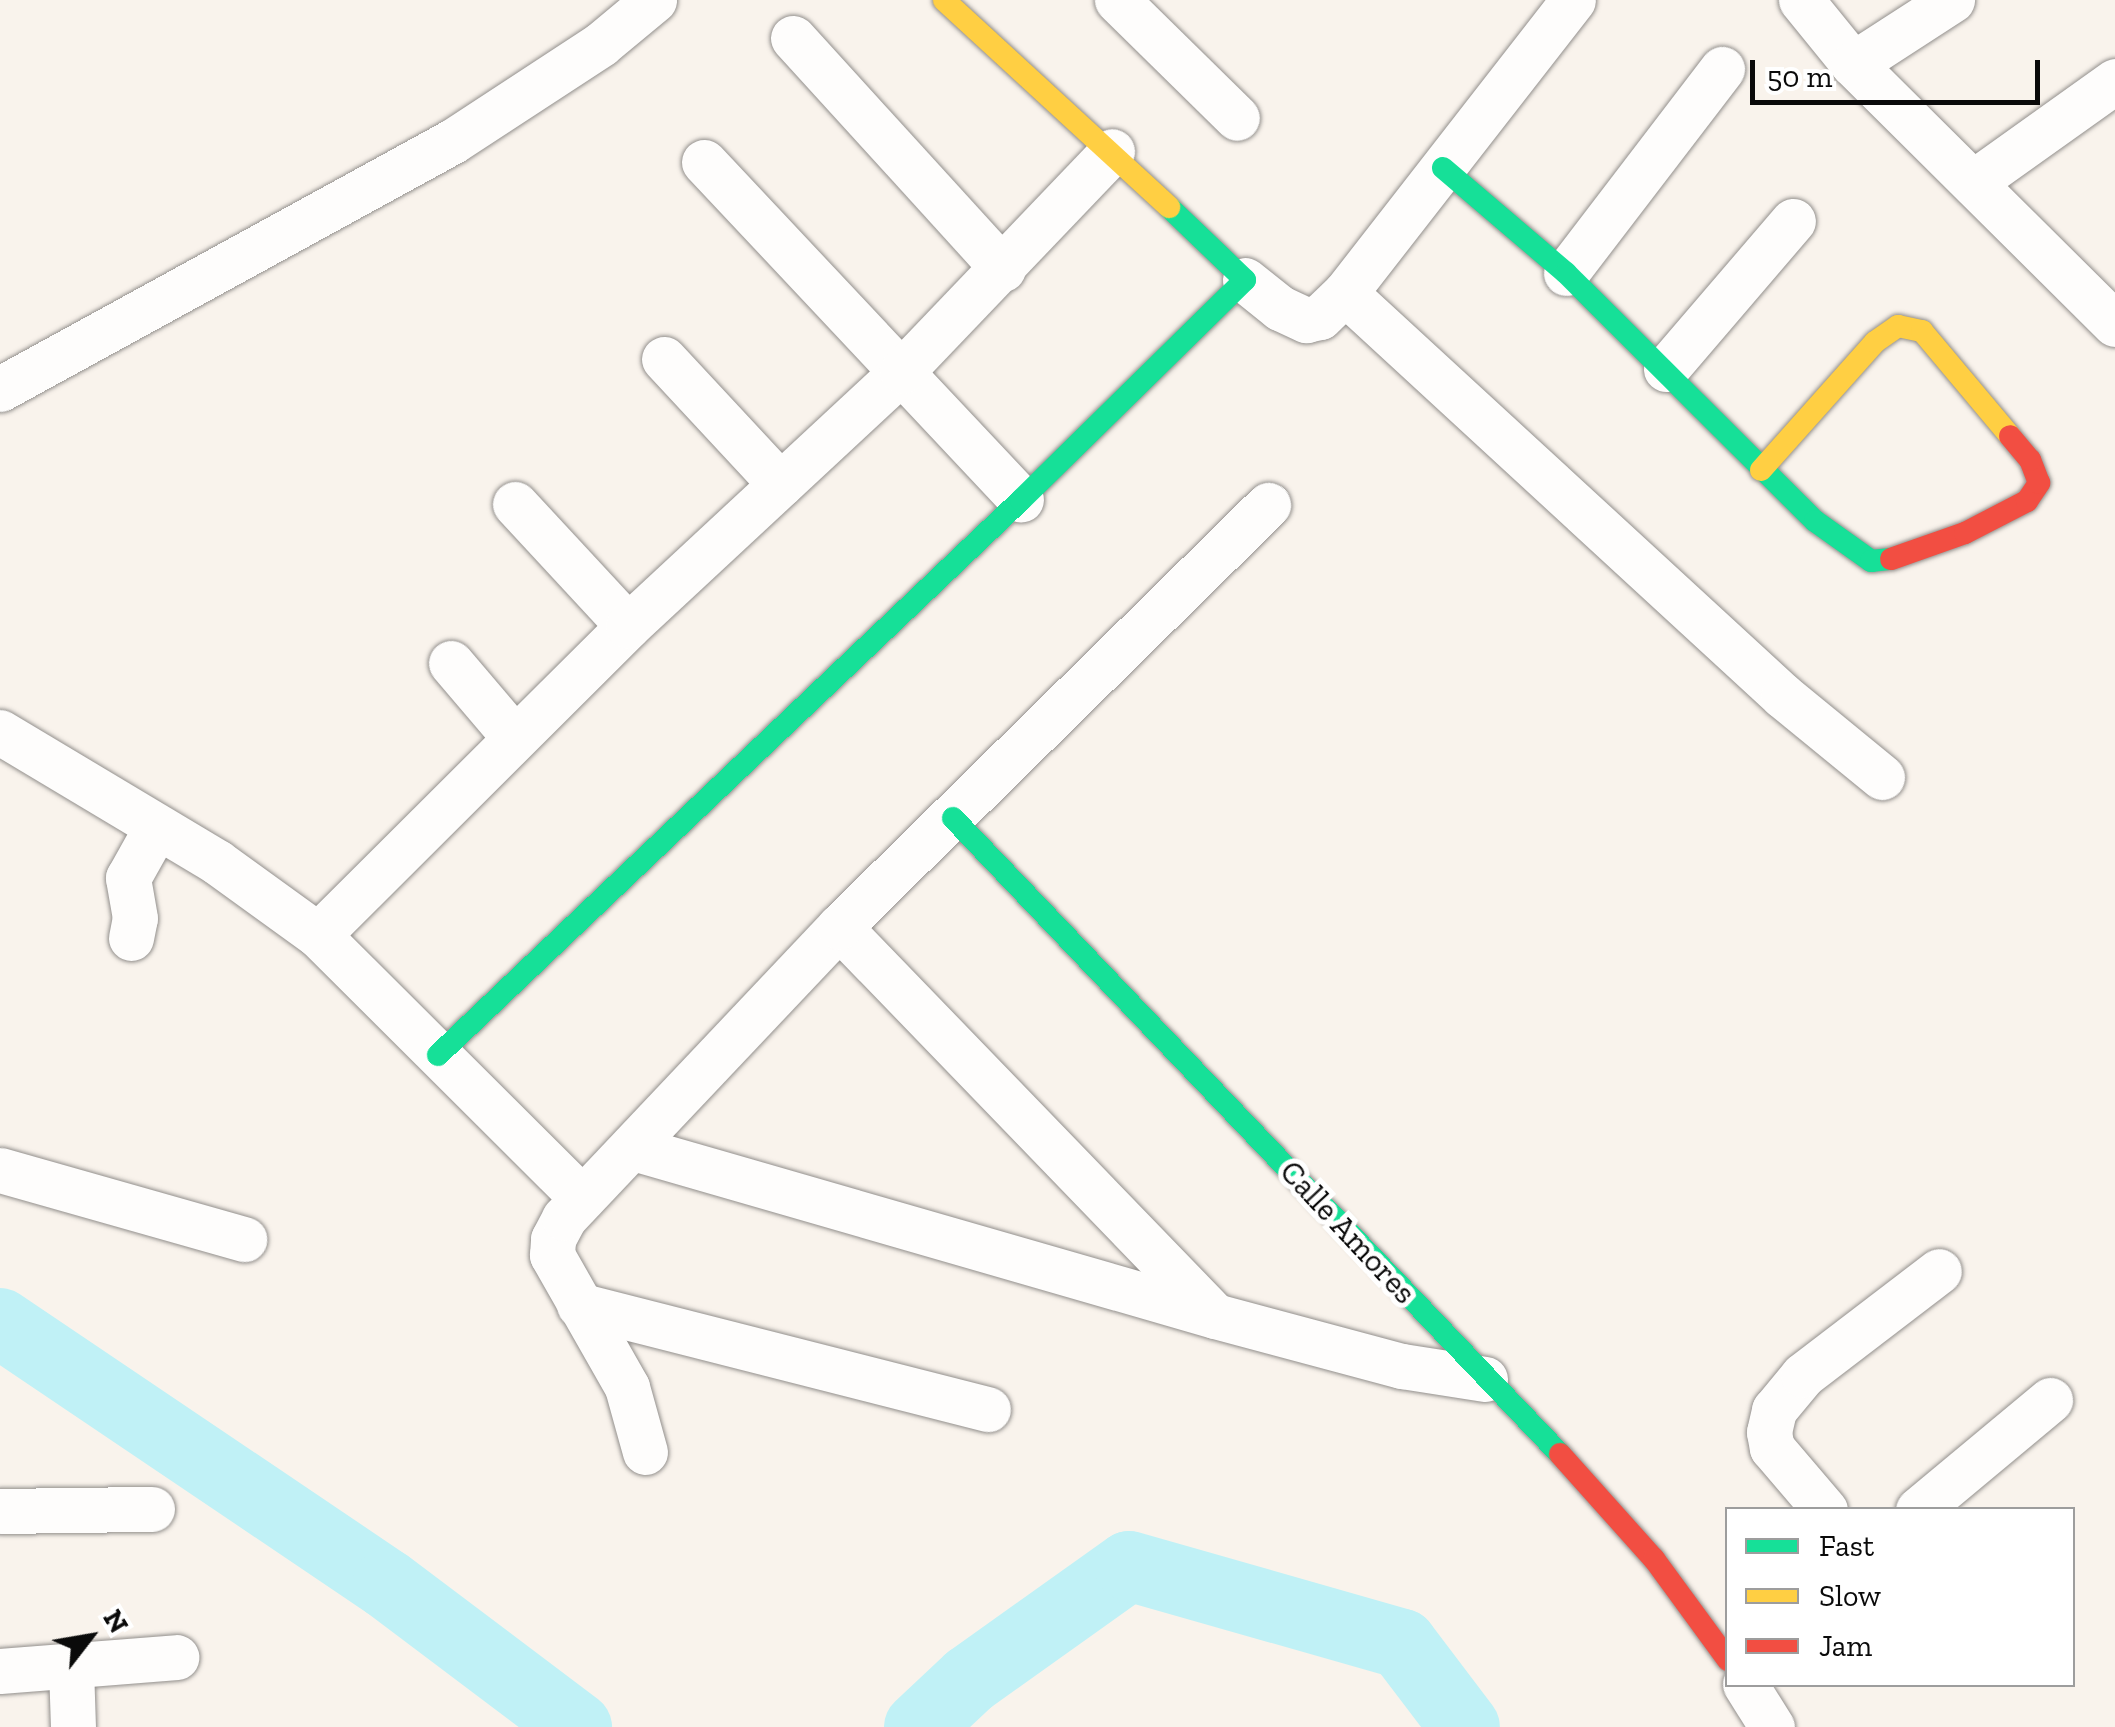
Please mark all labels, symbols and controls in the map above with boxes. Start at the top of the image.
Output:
scale bar [1755,40,2045,102]
text: 50 m [1767,59,1832,95]
street label: Calle Amores [1272,1152,1424,1312]
legend [1725,1507,2075,1687]
text: Fast [1819,1528,1874,1564]
text: Slow [1819,1578,1881,1614]
north arrow [40,1587,140,1687]
text: N [97,1604,136,1639]
text: Jam [1819,1628,1872,1664]

